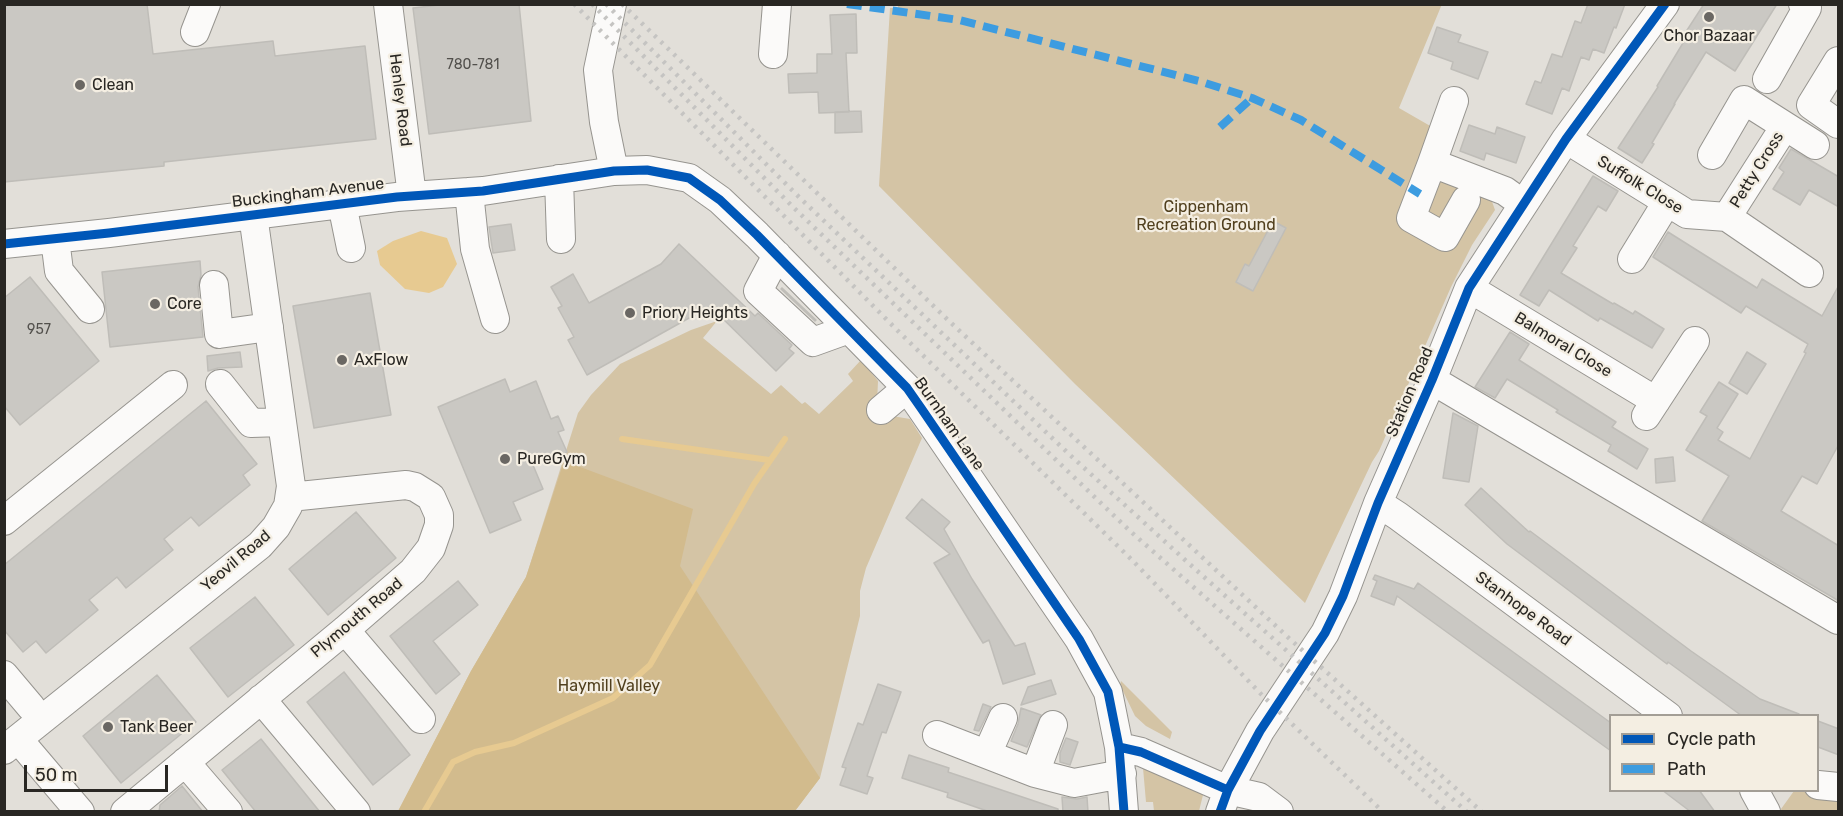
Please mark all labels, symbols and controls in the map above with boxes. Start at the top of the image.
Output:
marker: Chor Bazaar [1702,10,1716,24]
place label: Chor Bazaar [1664,26,1754,46]
street label: Henley Road [385,53,415,147]
house number: 780-781 [446,57,500,73]
place label: Clean [92,75,134,95]
marker: Clean [73,78,87,92]
street label: Petty Cross [1726,128,1788,212]
street label: Suffolk Close [1594,152,1686,218]
street label: Buckingham Avenue [231,174,385,212]
park label: Cippenham Recreation Ground [1136,197,1276,235]
place label: Core [167,294,202,314]
marker: Core [148,297,162,311]
place label: Priory Heights [642,303,748,323]
marker: Priory Heights [623,306,637,320]
street label: Balmoral Close [1511,308,1615,382]
house number: 957 [27,322,51,338]
street label: Station Road [1382,344,1438,440]
place label: AxFlow [354,350,408,370]
marker: AxFlow [335,353,349,367]
street label: Burnham Lane [910,374,988,474]
place label: PureGym [517,449,586,469]
marker: PureGym [498,452,512,466]
street label: Yeovil Road [197,526,275,596]
street label: Stanhope Road [1471,568,1575,650]
street label: Plymouth Road [307,574,407,662]
park label: Haymill Valley [558,676,660,696]
legend [1609,714,1819,792]
place label: Tank Beer [120,717,193,737]
marker: Tank Beer [101,720,115,734]
text: Cycle path [1667,728,1756,750]
scale bar [27,753,171,791]
text: Path [1667,758,1706,780]
text: 50 m [35,764,78,786]

